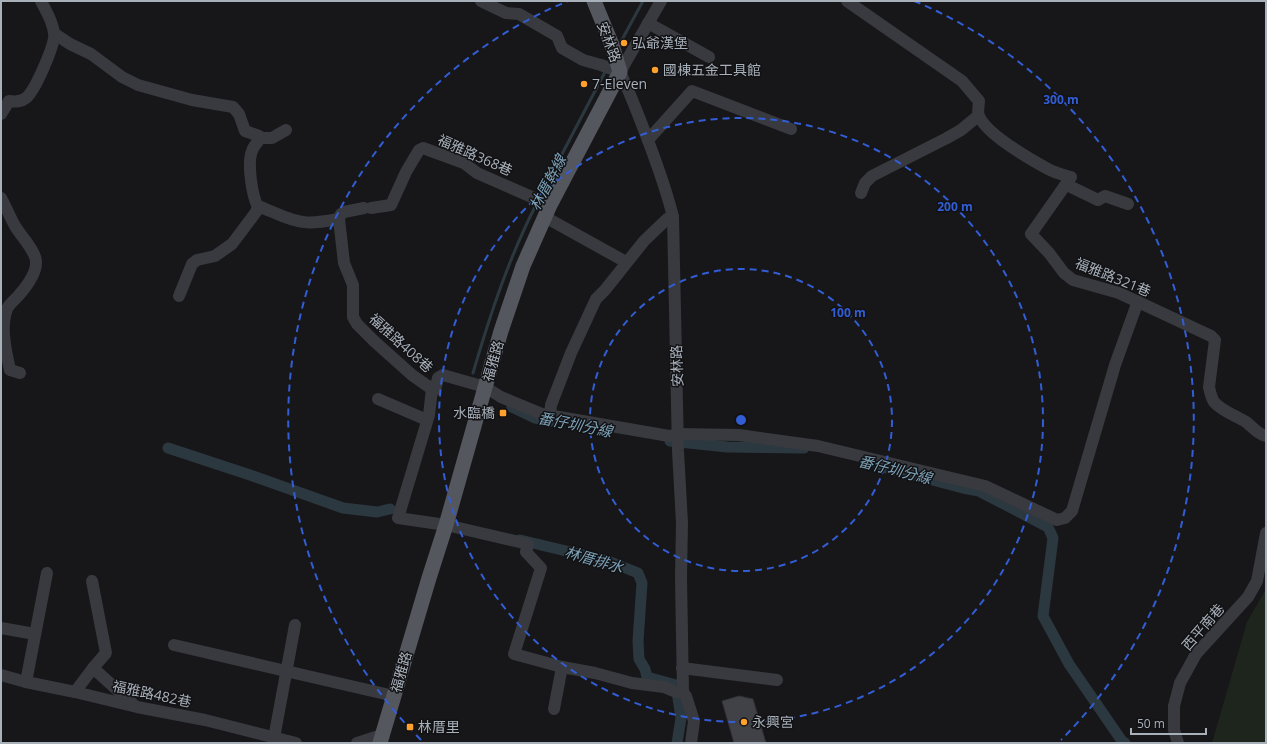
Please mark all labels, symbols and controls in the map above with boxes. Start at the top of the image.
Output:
street label: 安林路 [593,19,626,65]
place label: 弘爺漢堡 [632,33,688,52]
marker: 弘爺漢堡 [619,38,629,48]
place label: 國棟五金工具館 [663,60,761,79]
marker: 國棟五金工具館 [650,65,660,75]
place label: 7-Eleven [592,74,647,93]
marker: 7-Eleven [579,79,589,89]
text: 300 m [1043,91,1079,108]
street label: 福雅路368巷 [435,130,516,179]
water label: 林厝幹線 [524,150,571,214]
text: 200 m [937,198,973,215]
street label: 福雅路321巷 [1073,253,1154,300]
text: 100 m [830,304,866,321]
street label: 福雅路408巷 [365,309,437,376]
street label: 福雅路 [478,338,507,384]
street label: 安林路 [666,345,687,387]
place label: 水臨橋 [453,403,495,422]
water label: 番仔圳分線 [536,407,616,441]
marker: 水臨橋 [498,408,508,418]
centre of rings [734,413,748,427]
water label: 番仔圳分線 [856,450,936,488]
water label: 林厝排水 [563,541,627,577]
street label: 西平南巷 [1177,599,1228,654]
street label: 福雅路 [386,649,415,695]
street label: 福雅路482巷 [111,676,193,711]
scale bar [1131,710,1206,736]
place label: 永興宮 [752,712,794,731]
text: 50 m [1137,715,1165,732]
place label: 林厝里 [418,717,460,736]
marker: 永興宮 [739,717,749,727]
marker: 林厝里 [405,722,415,732]

